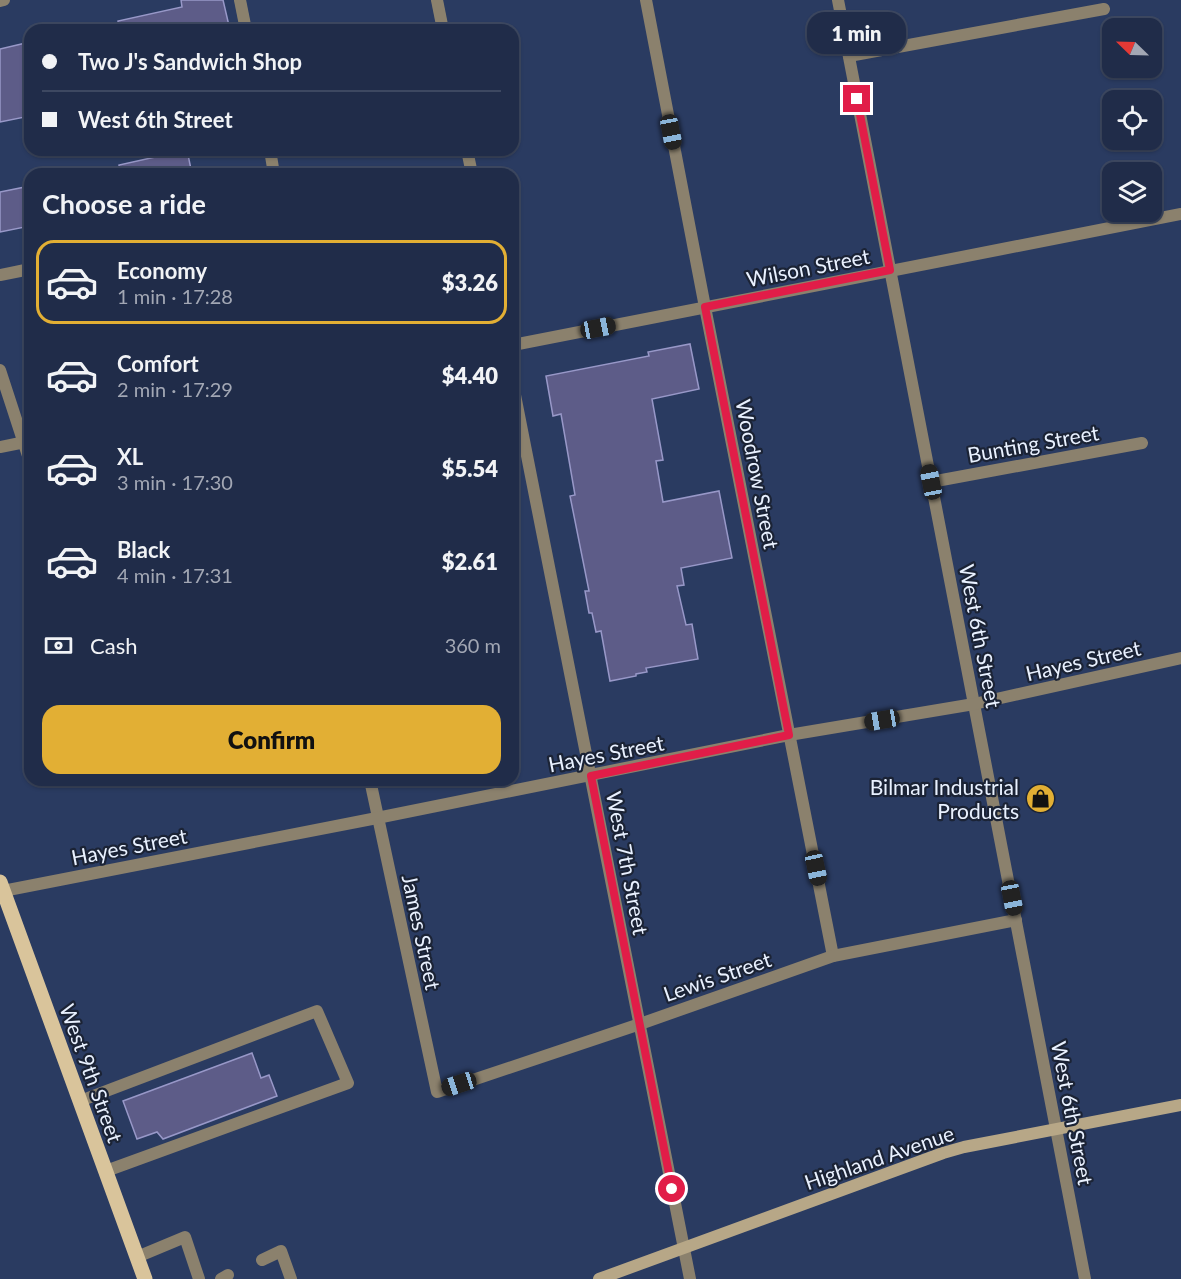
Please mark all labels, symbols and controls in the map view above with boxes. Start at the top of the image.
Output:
callout: 1 min [808,12,906,54]
north arrow [1102,18,1162,78]
map controls [1102,18,1162,222]
text: 1 min [832,21,881,45]
text: Two J's Sandwich Shop [78,48,302,75]
route end [843,85,870,112]
button: locate [1102,90,1162,150]
text: West 6th Street [78,106,233,133]
car [659,113,683,151]
button: layers [1102,162,1162,222]
text: Choose a ride [42,187,206,220]
street label: Wilson Street [744,243,872,291]
icon: car [45,255,99,309]
text: Economy [117,257,207,284]
text: $3.26 [442,269,498,296]
text: 1 min · 17:28 [117,284,233,308]
car [579,316,617,340]
icon: car [45,348,99,402]
text: Comfort [117,350,199,377]
text: $4.40 [442,362,498,389]
text: 2 min · 17:29 [117,377,233,401]
street label: Woodrow Street [731,397,785,551]
street label: Bunting Street [965,419,1101,467]
icon: car [45,441,99,495]
text: XL [117,443,143,470]
text: $5.54 [442,455,498,482]
car [919,463,943,501]
text: 3 min · 17:30 [117,470,233,494]
icon: car [45,534,99,588]
text: Black [117,536,170,563]
text: $2.61 [442,548,498,575]
street label: West 6th Street [955,562,1007,710]
text: 4 min · 17:31 [117,563,233,587]
icon: cash [42,629,75,662]
text: Cash [90,632,137,659]
text: 360 m [445,633,501,657]
street label: Hayes Street [1023,635,1143,685]
button: Confirm [42,705,501,774]
car [863,708,901,732]
street label: Hayes Street [546,729,666,776]
place label: Bilmar Industrial Products [870,774,1019,823]
shop icon: Bilmar Industrial Products [1024,782,1056,814]
street label: West 7th Street [602,789,654,937]
street label: Hayes Street [69,822,189,869]
car [803,849,829,887]
street label: James Street [398,872,446,992]
car [1000,879,1024,917]
street label: Lewis Street [660,946,775,1006]
street label: West 9th Street [55,1000,129,1146]
street label: West 6th Street [1047,1039,1099,1187]
car [439,1070,479,1098]
street label: Highland Avenue [801,1120,957,1194]
route start [658,1175,685,1202]

